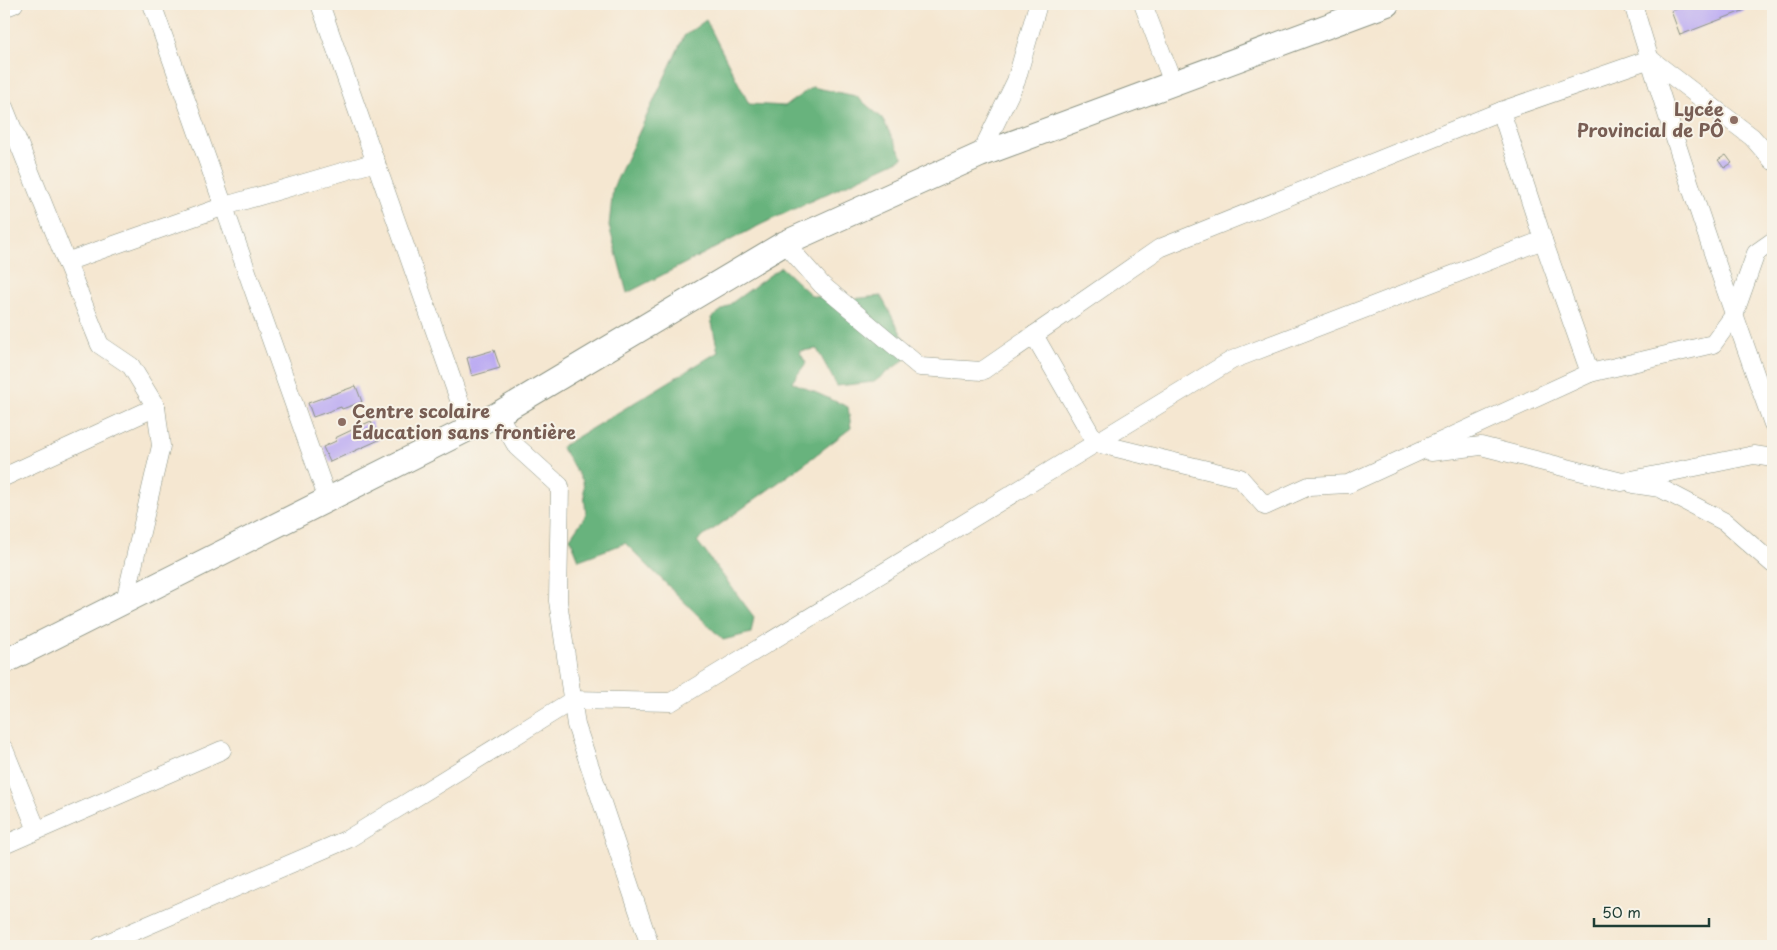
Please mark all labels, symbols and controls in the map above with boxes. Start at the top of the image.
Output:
place label: Lycée Provincial de PÔ [1577,95,1724,143]
marker: Lycée Provincial de PÔ [1728,114,1740,126]
place label: Centre scolaire Éducation sans frontière [352,397,576,445]
marker: Centre scolaire Éducation sans frontière [336,416,348,428]
scale bar [1594,895,1710,927]
text: 50 m [1602,900,1641,923]

